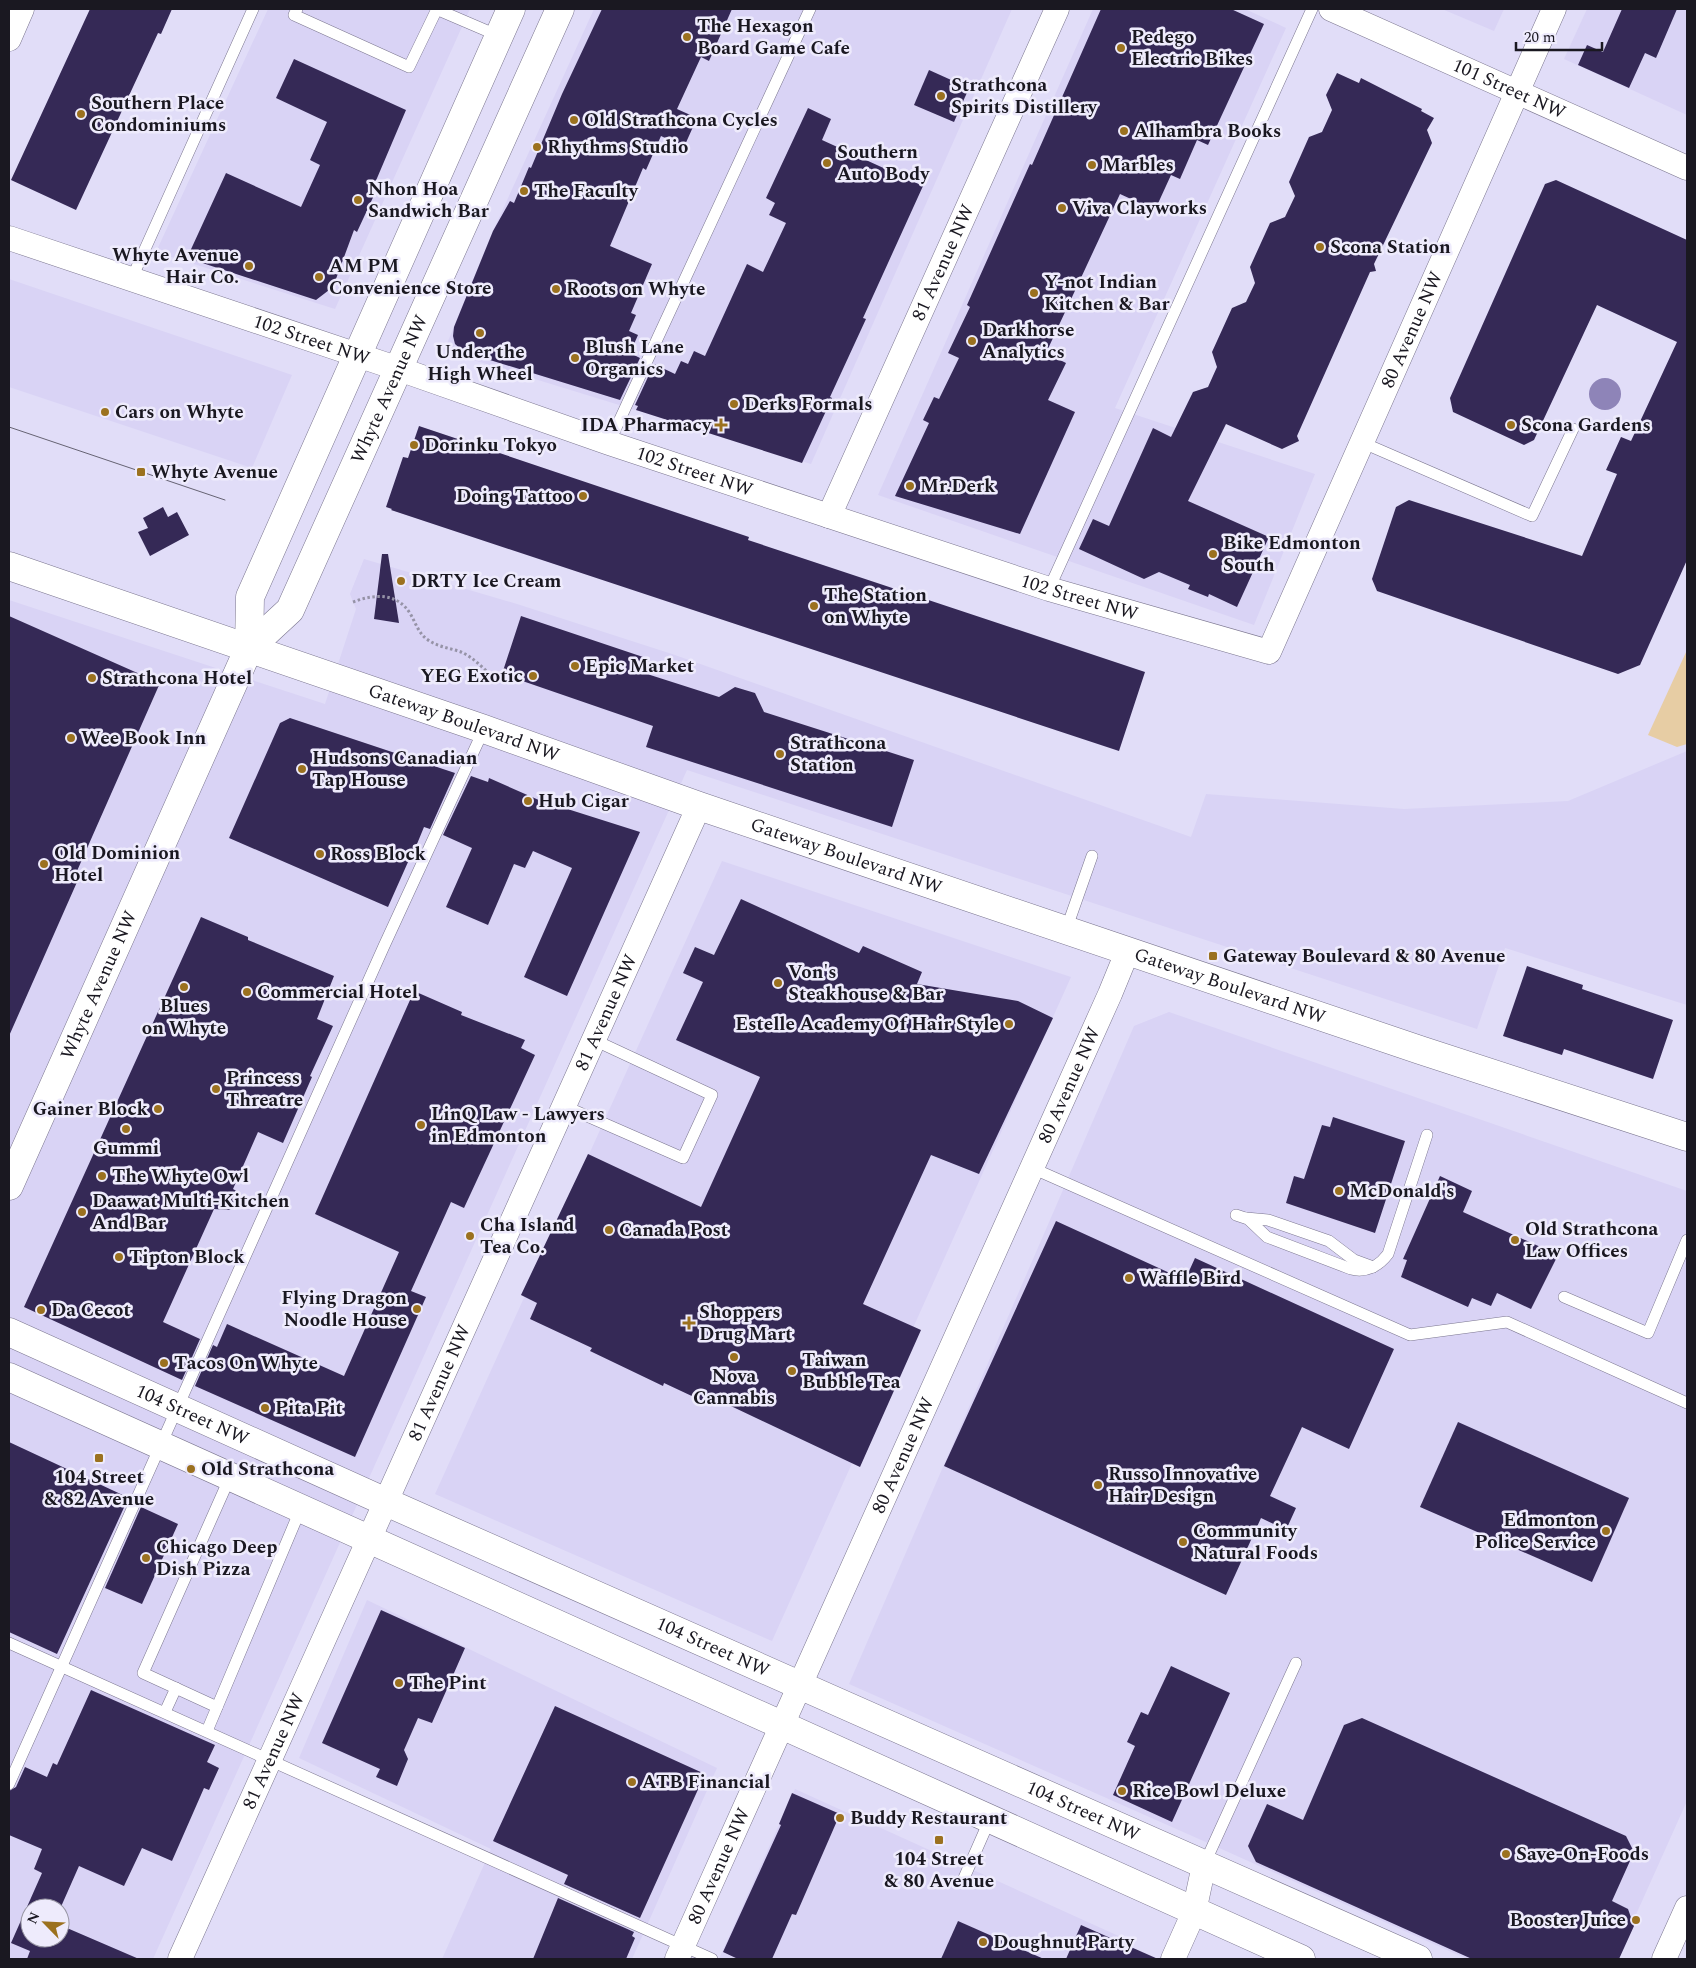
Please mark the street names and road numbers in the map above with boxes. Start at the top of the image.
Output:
street label: 101 Street NW [1448,50,1571,127]
street label: 81 Avenue NW [904,199,982,325]
street label: 80 Avenue NW [1373,266,1451,393]
street label: 102 Street NW [249,306,374,373]
street label: Whyte Avenue NW [343,310,435,468]
street label: 102 Street NW [632,438,757,504]
street label: 102 Street NW [1016,566,1142,628]
street label: Gateway Boulevard NW [364,676,564,769]
street label: Gateway Boulevard NW [747,810,946,902]
street label: Whyte Avenue NW [53,906,145,1064]
street label: Gateway Boulevard NW [1130,940,1330,1032]
street label: 81 Avenue NW [567,949,645,1075]
street label: 80 Avenue NW [1030,1022,1108,1148]
street label: 81 Avenue NW [401,1319,478,1446]
street label: 104 Street NW [131,1376,254,1453]
street label: 80 Avenue NW [864,1392,942,1518]
street label: 104 Street NW [651,1609,775,1685]
street label: 81 Avenue NW [235,1688,313,1814]
street label: 104 Street NW [1022,1773,1145,1849]
street label: 80 Avenue NW [680,1803,758,1929]

